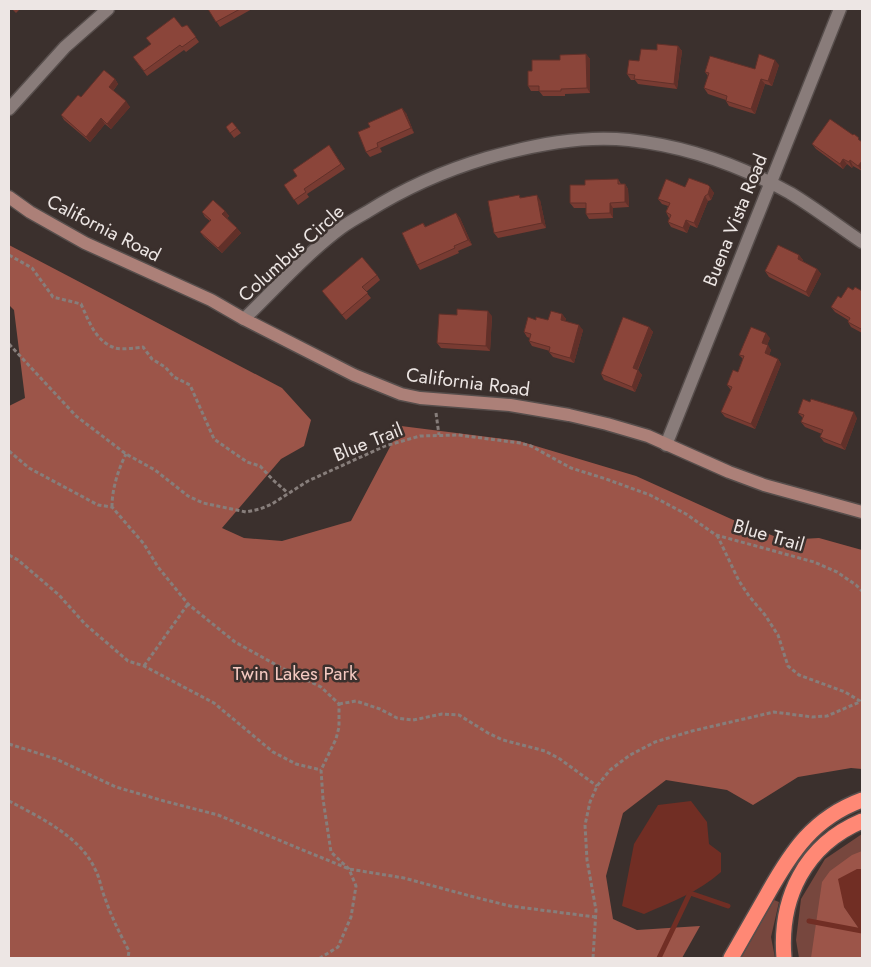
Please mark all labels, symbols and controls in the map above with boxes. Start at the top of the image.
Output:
street label: Buena Vista Road [696,150,774,290]
street label: California Road [42,188,166,268]
street label: Columbus Circle [232,198,350,308]
street label: California Road [405,361,531,403]
street label: Blue Trail [329,416,407,468]
street label: Blue Trail [730,512,808,558]
park label: Twin Lakes Park [233,660,358,687]

